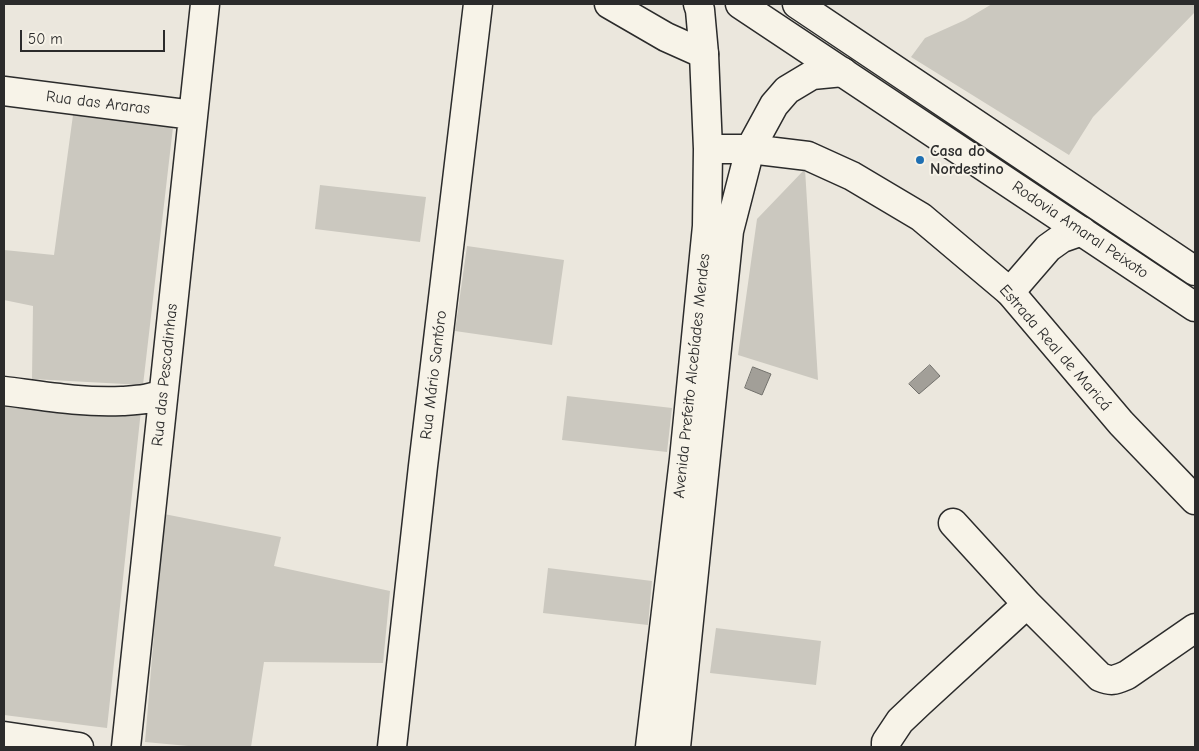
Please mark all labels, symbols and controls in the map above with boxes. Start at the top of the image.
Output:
scale bar [22,20,168,52]
text: 50 m [28,30,63,48]
street label: Rua das Araras [45,87,151,119]
place label: Casa do Nordestino [930,141,1004,179]
marker: Casa do Nordestino [914,154,926,166]
street label: Rodovia Amaral Peixoto [1008,177,1152,283]
street label: Avenida Prefeito Alcebíades Mendes [670,253,714,499]
street label: Estrada Real de Maricá [995,281,1115,415]
street label: Rua das Pescadinhas [148,303,182,447]
street label: Rua Mário Santóro [417,309,451,441]

